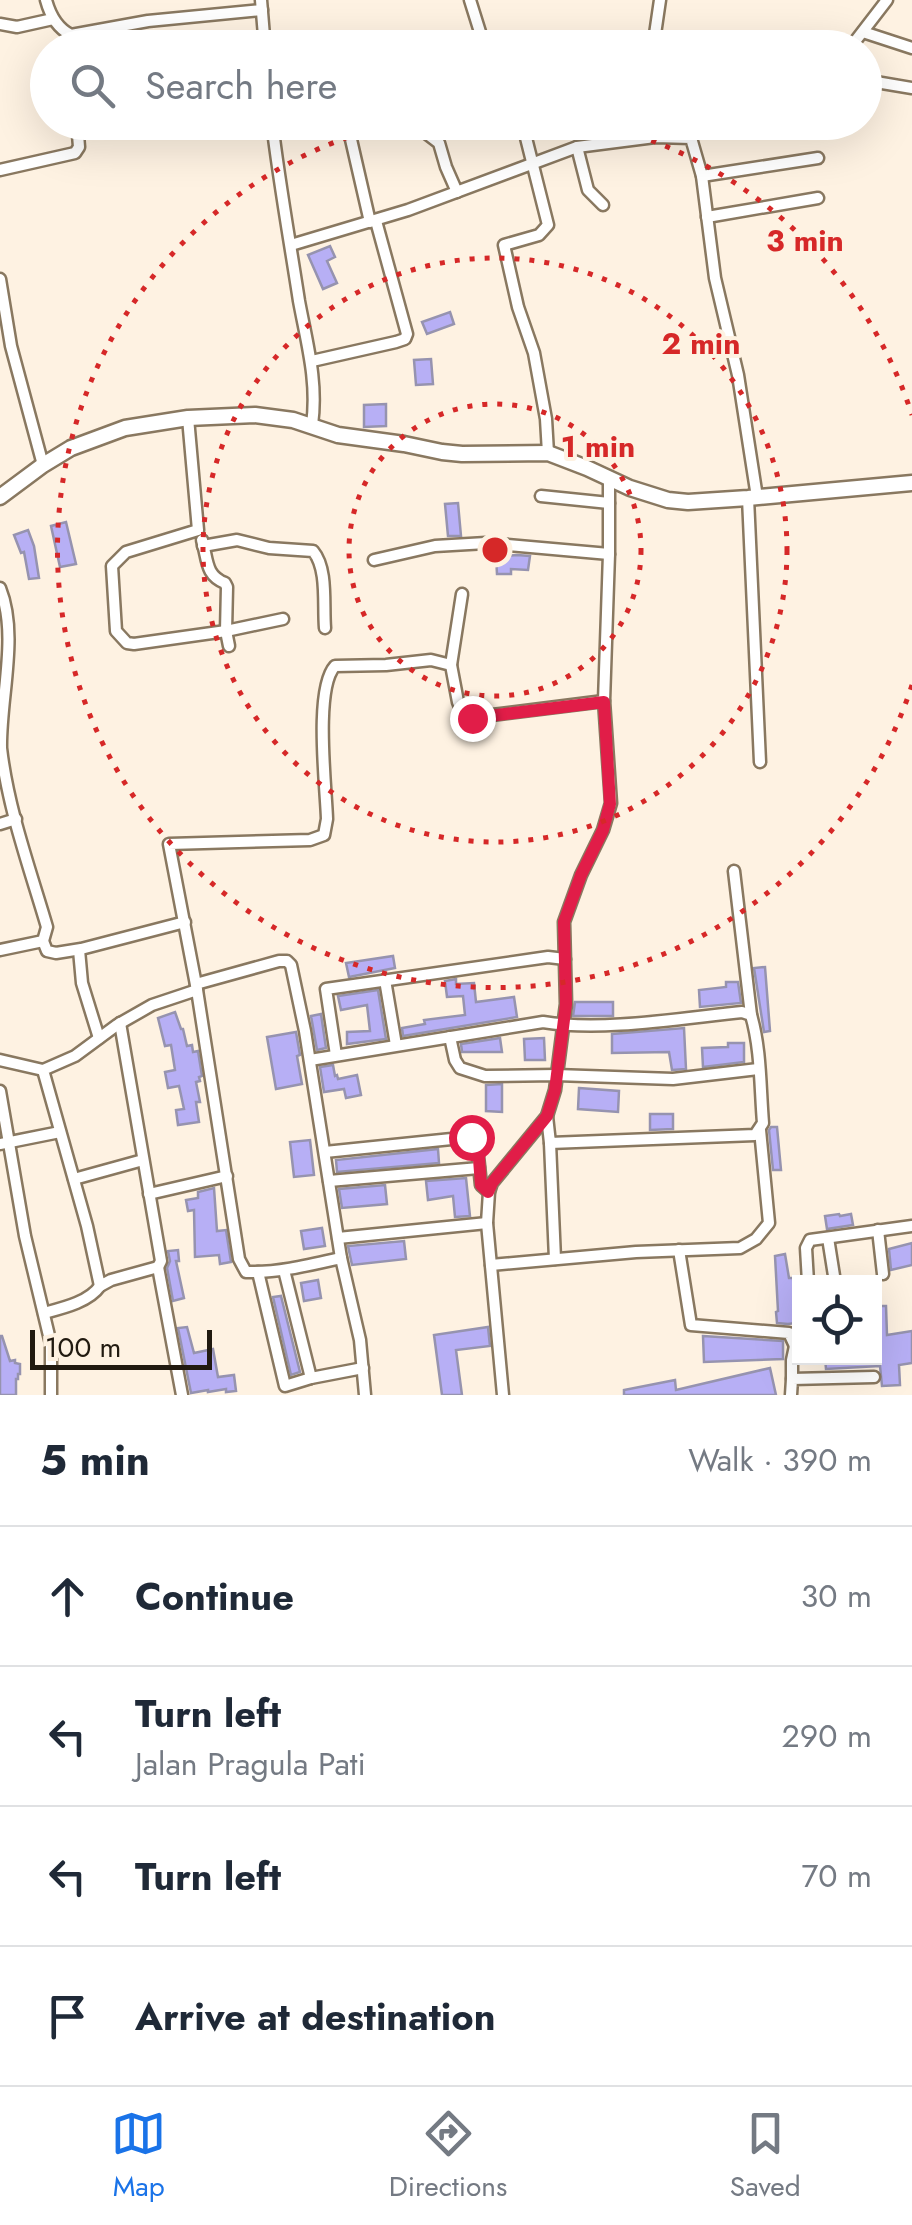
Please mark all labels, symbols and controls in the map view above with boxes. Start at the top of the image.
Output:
search box [30,30,882,140]
icon: search [65,58,120,113]
text: Search here [145,58,337,113]
text: 3 min [766,219,844,262]
text: 2 min [662,322,740,365]
text: 1 min [561,425,635,468]
centre of rings [477,532,513,568]
route end [450,696,496,742]
route start [449,1115,495,1161]
map controls [792,1275,882,1365]
button: locate [792,1275,882,1365]
scale bar [30,1325,212,1370]
text: 100 m [45,1327,121,1368]
text: 5 min [40,1430,150,1491]
text: Walk · 390 m [688,1437,872,1483]
icon: ahead [40,1569,95,1624]
text: Continue [135,1569,294,1624]
text: 30 m [801,1573,872,1619]
text: Turn left [135,1686,281,1741]
icon: left [40,1709,95,1764]
text: 290 m [782,1713,872,1759]
text: Jalan Pragula Pati [135,1741,366,1787]
icon: left [40,1849,95,1904]
text: Turn left [135,1849,281,1904]
text: 70 m [801,1853,872,1899]
icon: arrive [40,1989,95,2044]
text: Arrive at destination [135,1989,496,2044]
tab: Map [111,2106,166,2207]
tab: Directions [389,2106,507,2207]
tab: Saved [730,2106,801,2207]

